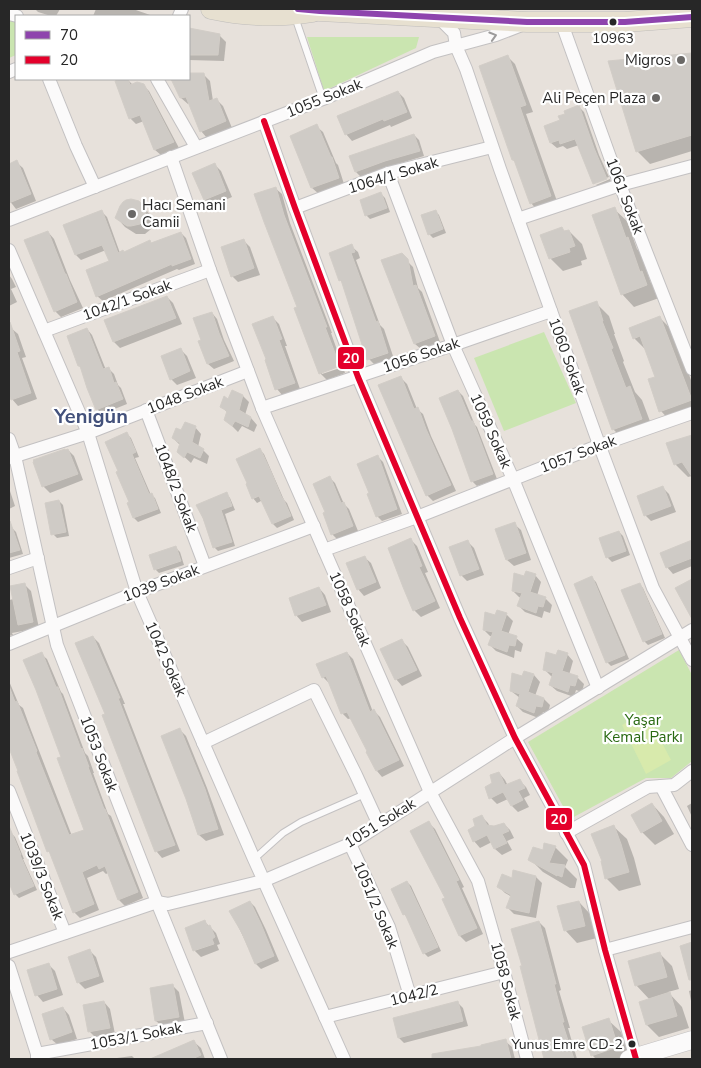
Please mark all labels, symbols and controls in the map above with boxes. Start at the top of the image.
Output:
legend [15,15,190,80]
marker: 10963 [608,17,618,27]
text: 70 [60,25,78,45]
place label: 10963 [592,29,634,48]
one-way arrow [488,32,496,42]
text: 20 [60,50,78,70]
place label: Migros [625,50,671,70]
marker: Migros [675,54,687,66]
street label: 1055 Sokak [283,74,365,122]
place label: Ali Peçen Plaza [542,88,646,108]
marker: Ali Peçen Plaza [650,92,662,104]
street label: 1064/1 Sokak [345,152,441,198]
street label: 1061 Sokak [601,155,649,238]
place label: Hacı Semani Camii [142,195,226,232]
marker: Hacı Semani Camii [126,208,138,220]
street label: 1042/1 Sokak [80,274,175,325]
street label: 1060 Sokak [544,315,590,398]
street label: 1056 Sokak [380,332,463,378]
line badge: 20 [337,346,365,370]
text: 20 [343,349,359,368]
street label: 1048 Sokak [144,371,227,419]
street label: 1059 Sokak [466,390,517,472]
district label: Yenigün [53,403,128,430]
street label: 1057 Sokak [537,430,620,478]
street label: 1048/2 Sokak [150,441,202,536]
street label: 1039 Sokak [120,559,203,607]
street label: 1058 Sokak [325,568,376,650]
street label: 1042 Sokak [141,618,192,700]
park label: Yaşar Kemal Parkı [603,710,683,747]
street label: 1053 Sokak [75,713,123,796]
street label: 1051 Sokak [341,793,420,853]
line badge: 20 [545,807,573,831]
text: 20 [551,810,567,829]
street label: 1039/3 Sokak [15,829,69,924]
street label: 1051/2 Sokak [349,858,404,952]
street label: 1058 Sokak [486,940,526,1023]
street label: 1042/2 [388,979,440,1011]
street label: 1053/1 Sokak [88,1017,184,1055]
place label: Yunus Emre CD-2 [510,1035,623,1054]
marker: Yunus Emre CD-2 [627,1039,637,1049]

